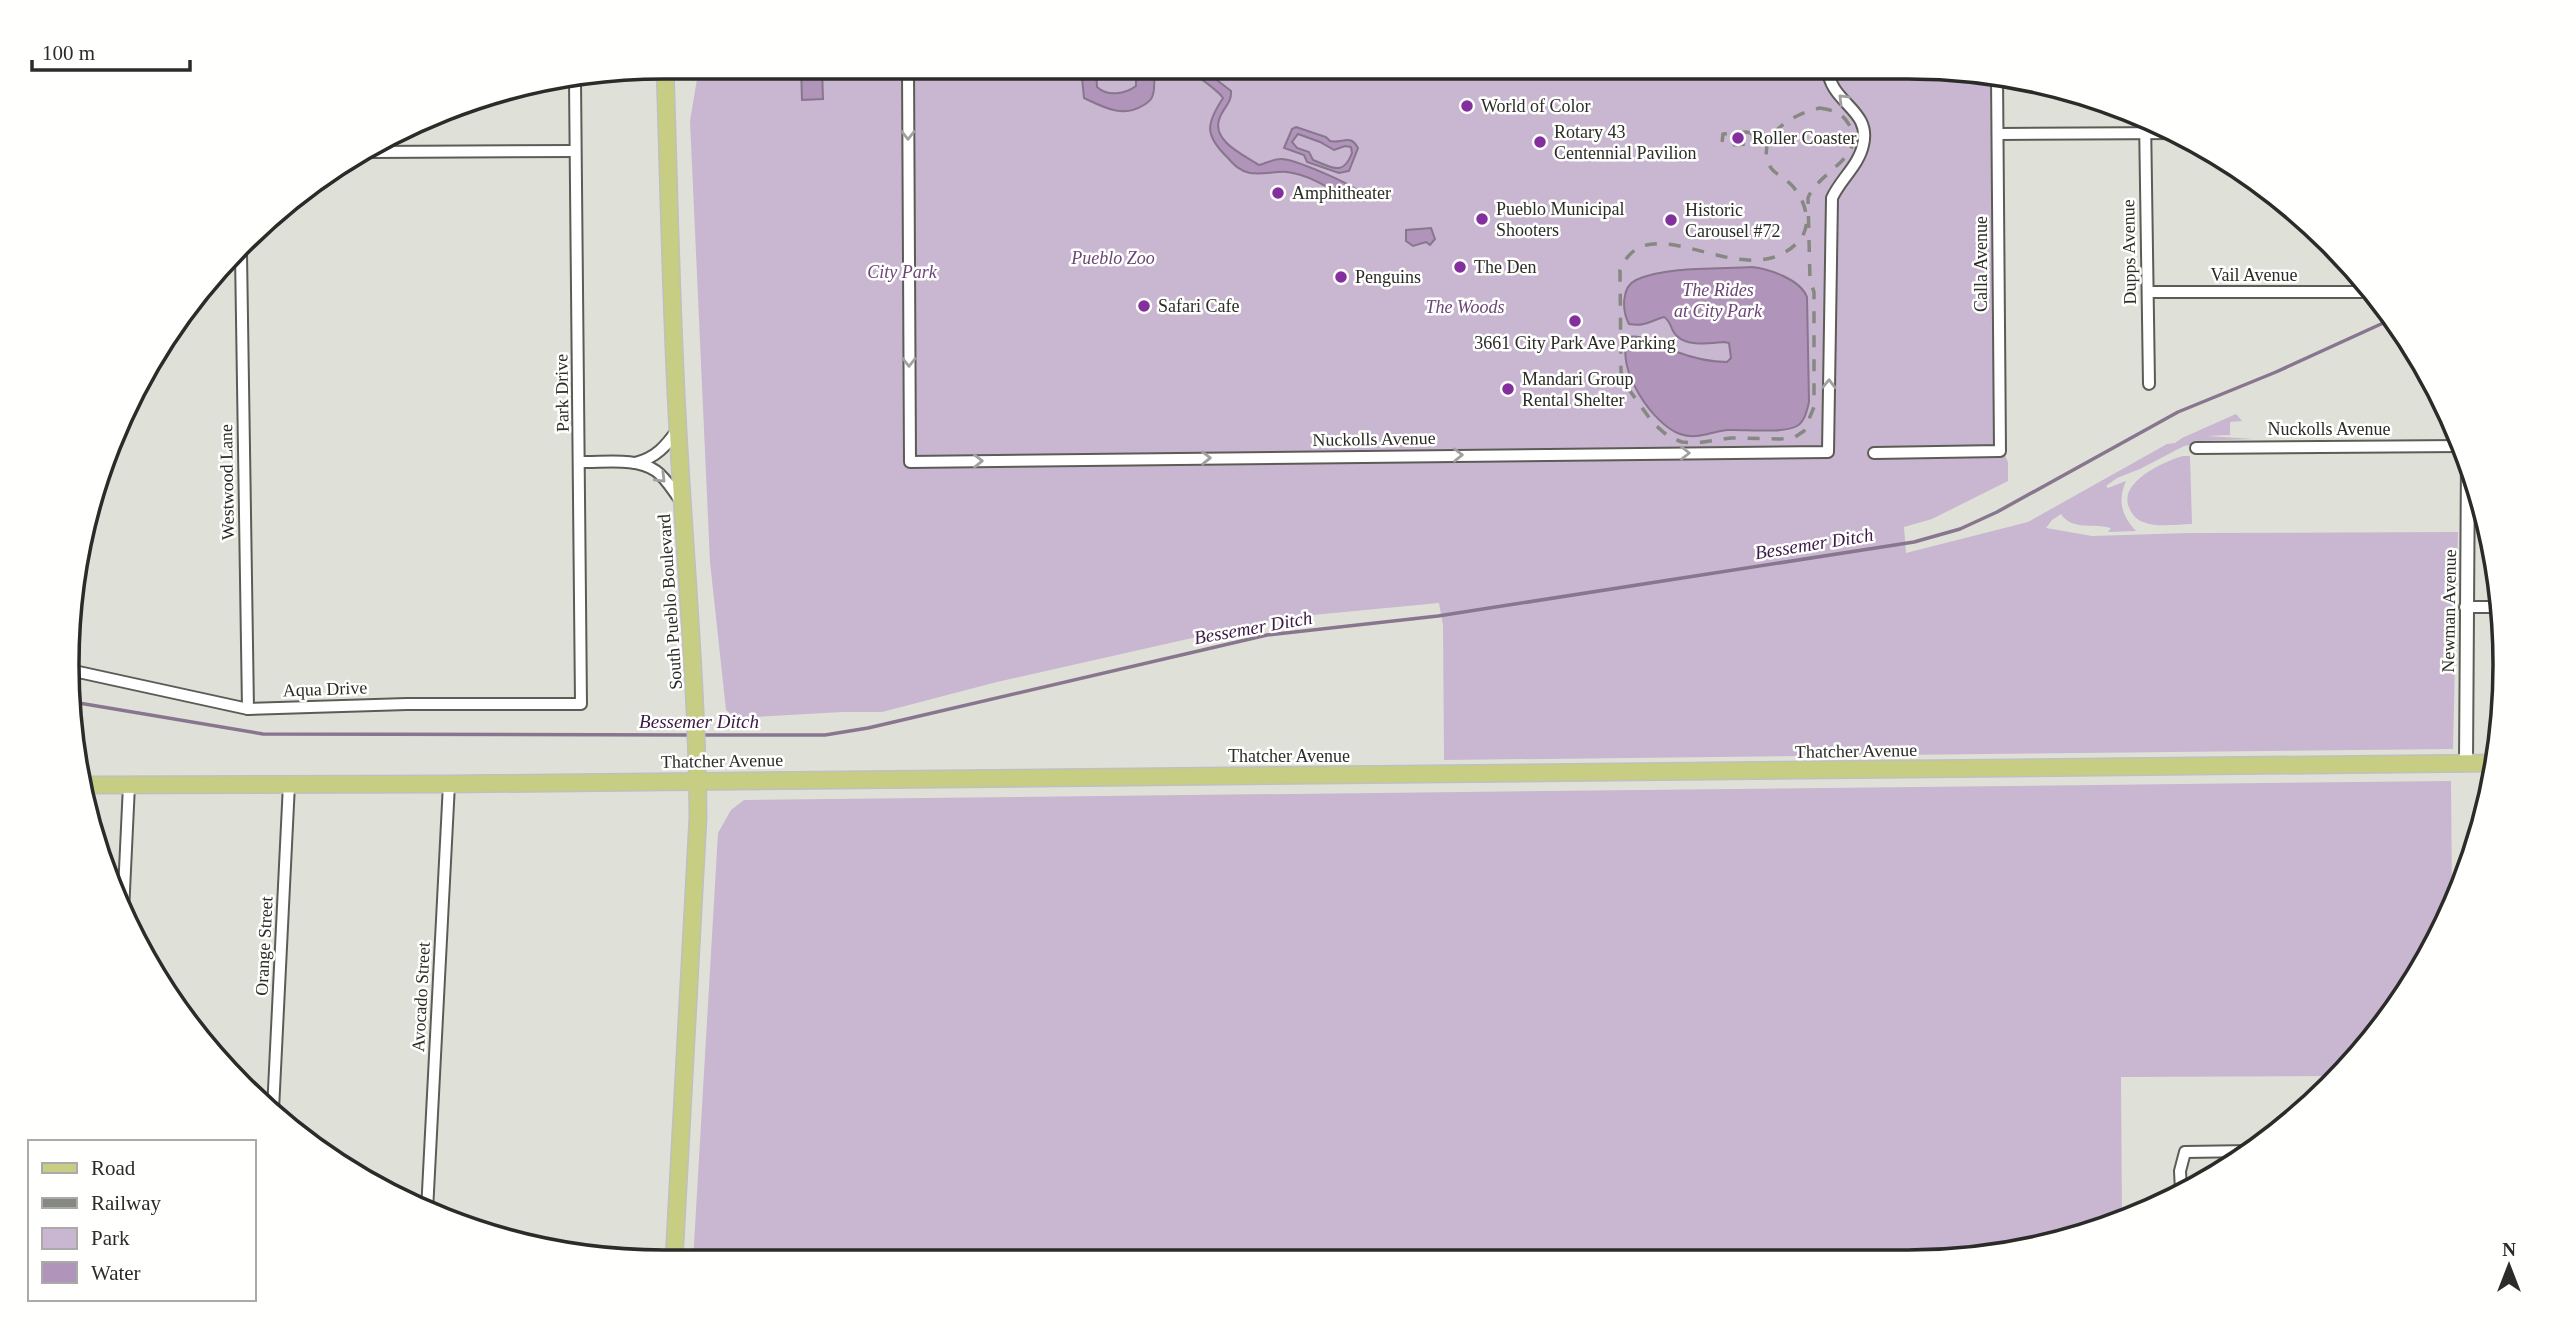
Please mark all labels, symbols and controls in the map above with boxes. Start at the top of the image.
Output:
scale bar [32,28,189,72]
text: 100 m [42,41,95,65]
one-way arrow [1838,95,1851,108]
place label: World of Color [1481,96,1591,116]
marker: World of Color [1459,98,1475,114]
place label: Rotary 43 Centennial Pavilion [1554,122,1696,163]
place label: Roller Coaster [1752,128,1856,148]
one-way arrow [900,130,916,141]
marker: Roller Coaster [1730,130,1746,146]
marker: Rotary 43 Centennial Pavilion [1532,134,1548,150]
place label: Amphitheater [1292,183,1391,203]
marker: Amphitheater [1270,185,1286,201]
place label: Pueblo Municipal Shooters [1496,199,1625,240]
street label: Dupps Avenue [2118,199,2140,305]
place label: Historic Carousel #72 [1685,200,1780,241]
marker: Pueblo Municipal Shooters [1474,211,1490,227]
marker: Historic Carousel #72 [1663,212,1679,228]
street label: Calla Avenue [1971,216,1991,312]
park label: Pueblo Zoo [1070,248,1155,268]
place label: The Den [1474,257,1536,277]
marker: The Den [1452,259,1468,275]
park label: City Park [867,262,938,282]
street label: Vail Avenue [2210,265,2298,285]
place label: Penguins [1355,267,1421,287]
marker: Penguins [1333,269,1349,285]
park label: The Rides at City Park [1674,280,1763,321]
place label: Safari Cafe [1158,296,1239,316]
park label: The Woods [1426,297,1504,317]
marker: Safari Cafe [1136,298,1152,314]
marker: 3661 City Park Ave Parking [1567,313,1583,329]
place label: 3661 City Park Ave Parking [1474,333,1676,353]
street label: Park Drive [551,354,573,432]
one-way arrow [902,357,917,368]
place label: Mandari Group Rental Shelter [1522,369,1633,410]
one-way arrow [1821,378,1837,389]
marker: Mandari Group Rental Shelter [1500,381,1516,397]
street label: Nuckolls Avenue [2267,419,2391,439]
street label: Westwood Lane [216,424,238,540]
street label: Nuckolls Avenue [1312,428,1436,450]
one-way arrow [1680,445,1691,461]
one-way arrow [1453,447,1463,463]
one-way arrow [1200,451,1211,466]
one-way arrow [973,454,984,469]
one-way arrow [653,470,666,483]
street label: South Pueblo Boulevard [654,514,686,690]
water label: Bessemer Ditch [1753,524,1875,563]
street label: Newman Avenue [2438,549,2460,673]
water label: Bessemer Ditch [1192,607,1314,648]
street label: Aqua Drive [282,678,368,700]
water label: Bessemer Ditch [639,711,759,732]
street label: Thatcher Avenue [1795,740,1917,762]
street label: Thatcher Avenue [1228,746,1350,766]
street label: Thatcher Avenue [661,750,783,772]
street label: Orange Street [251,896,277,996]
street label: Avocado Street [408,941,434,1053]
legend [28,1140,256,1301]
text: Road [91,1156,136,1180]
text: Railway [91,1191,161,1215]
text: Park [91,1226,130,1250]
north arrow [2474,1231,2544,1301]
text: N [2502,1239,2516,1260]
text: Water [91,1261,141,1285]

